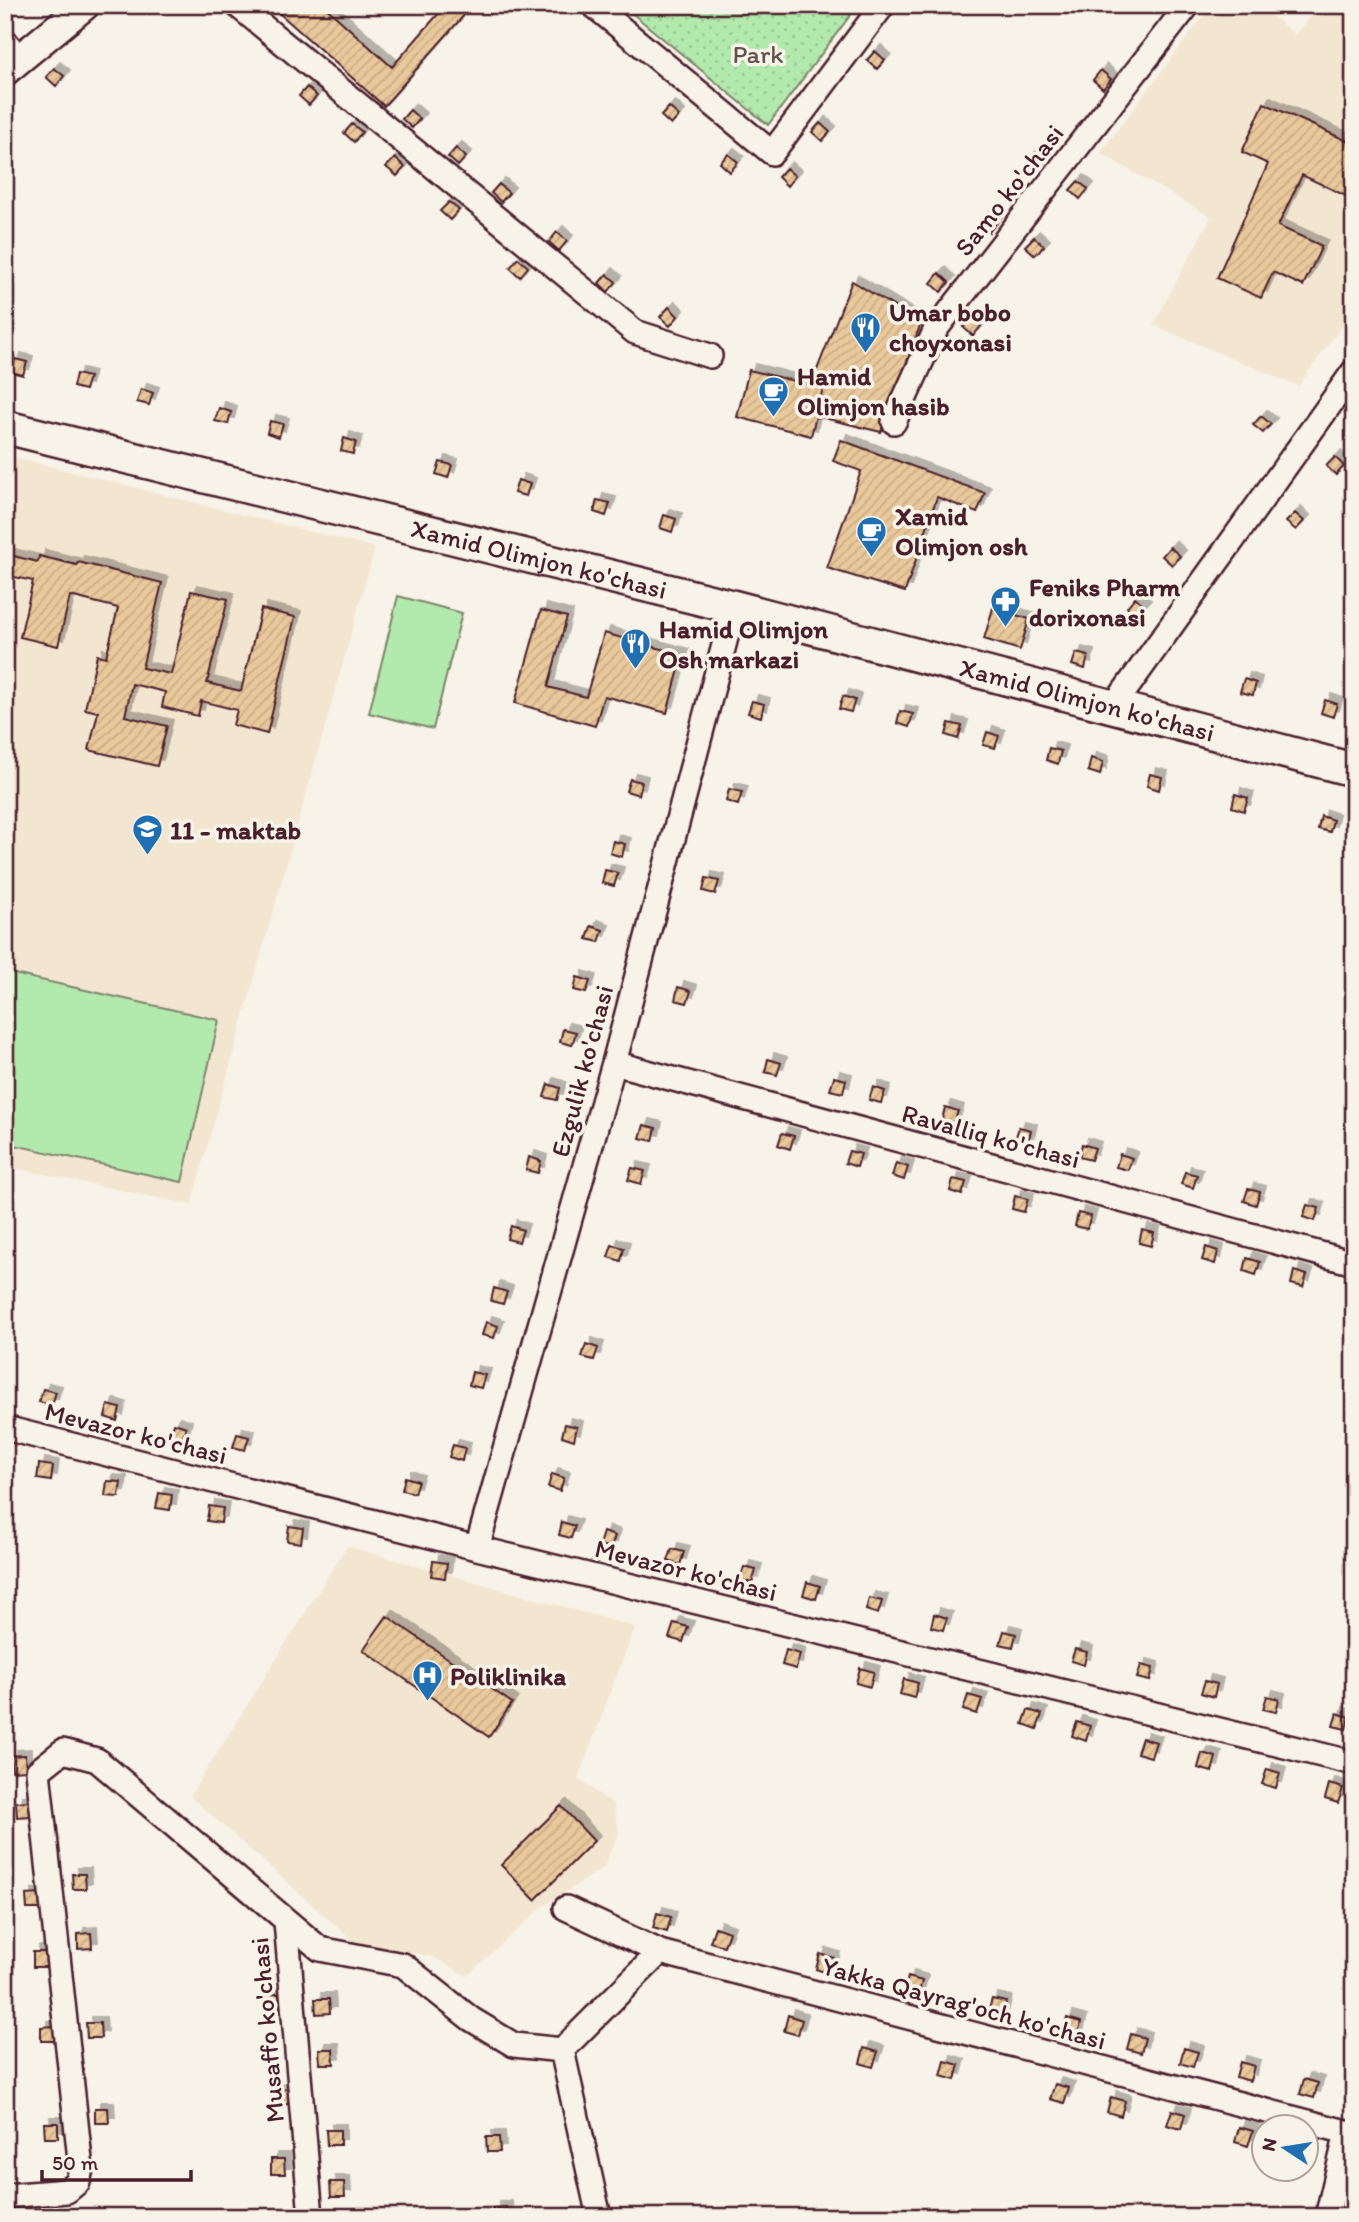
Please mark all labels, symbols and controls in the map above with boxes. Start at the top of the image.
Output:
park label: Park [732,38,784,70]
street label: Samo ko'chasi [948,118,1070,262]
place label: Umar bobo choyxonasi [889,296,1012,358]
restaurant icon: Umar bobo choyxonasi [849,310,883,354]
place label: Hamid Olimjon hasib [797,360,950,422]
cafe icon: Hamid Olimjon hasib [757,374,791,418]
place label: Xamid Olimjon osh [895,500,1028,562]
street label: Xamid Olimjon ko'chasi [408,512,670,606]
cafe icon: Xamid Olimjon osh [855,514,889,558]
place label: Feniks Pharm dorixonasi [1029,571,1180,633]
pharmacy icon: Feniks Pharm dorixonasi [989,585,1023,629]
place label: Hamid Olimjon Osh markazi [659,613,828,675]
restaurant icon: Hamid Olimjon Osh markazi [619,627,653,671]
street label: Xamid Olimjon ko'chasi [956,651,1218,749]
school or university icon: 11 - maktab [130,813,164,857]
place label: 11 - maktab [170,814,301,846]
street label: Ezgulik ko'chasi [544,982,620,1160]
street label: Ravalliq ko'chasi [898,1097,1084,1175]
street label: Mevazor ko'chasi [41,1395,231,1471]
street label: Mevazor ko'chasi [591,1532,781,1608]
hospital icon: Poliklinika [410,1659,444,1703]
place label: Poliklinika [450,1660,566,1692]
street label: Musaffo ko'chasi [243,1936,291,2124]
street label: Yakka Qayrag'och ko'chasi [818,1950,1110,2056]
north arrow [1250,2114,1320,2184]
text: N [1256,2136,1281,2153]
scale bar [42,2138,191,2182]
text: 50 m [52,2150,99,2175]

